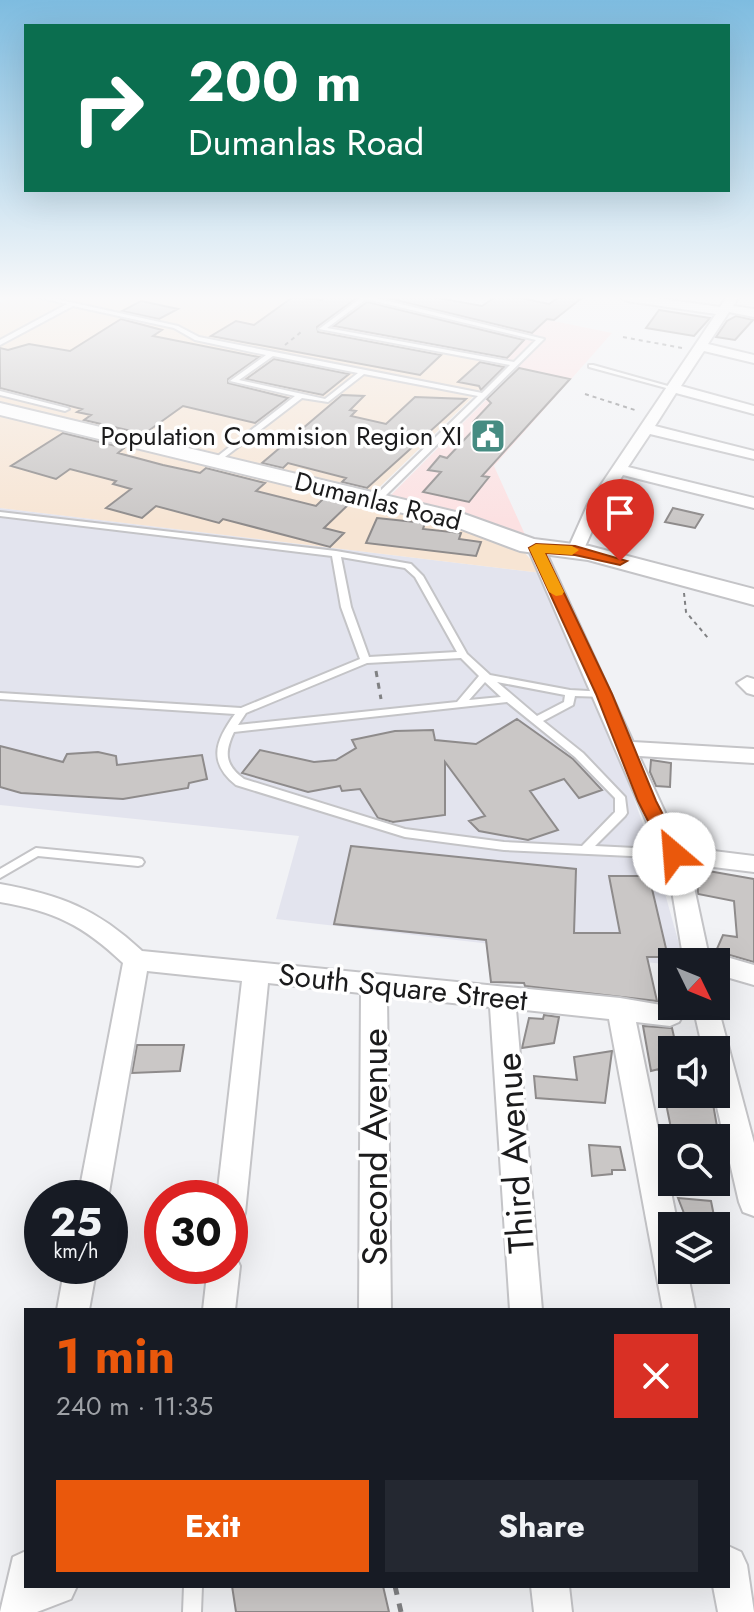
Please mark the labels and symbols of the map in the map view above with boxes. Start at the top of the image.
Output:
place label: Population Commision Region XI [101,417,462,455]
public building icon: Population Commision Region XI [469,417,507,455]
street label: Dumanlas Road [291,462,465,540]
pin [586,479,654,561]
position arrow [632,812,716,896]
north arrow [658,948,730,1020]
street label: South Square Street [276,953,530,1022]
street label: Second Avenue [348,1028,400,1266]
street label: Third Avenue [481,1051,547,1255]
speed limit sign: 30 [144,1180,248,1284]

